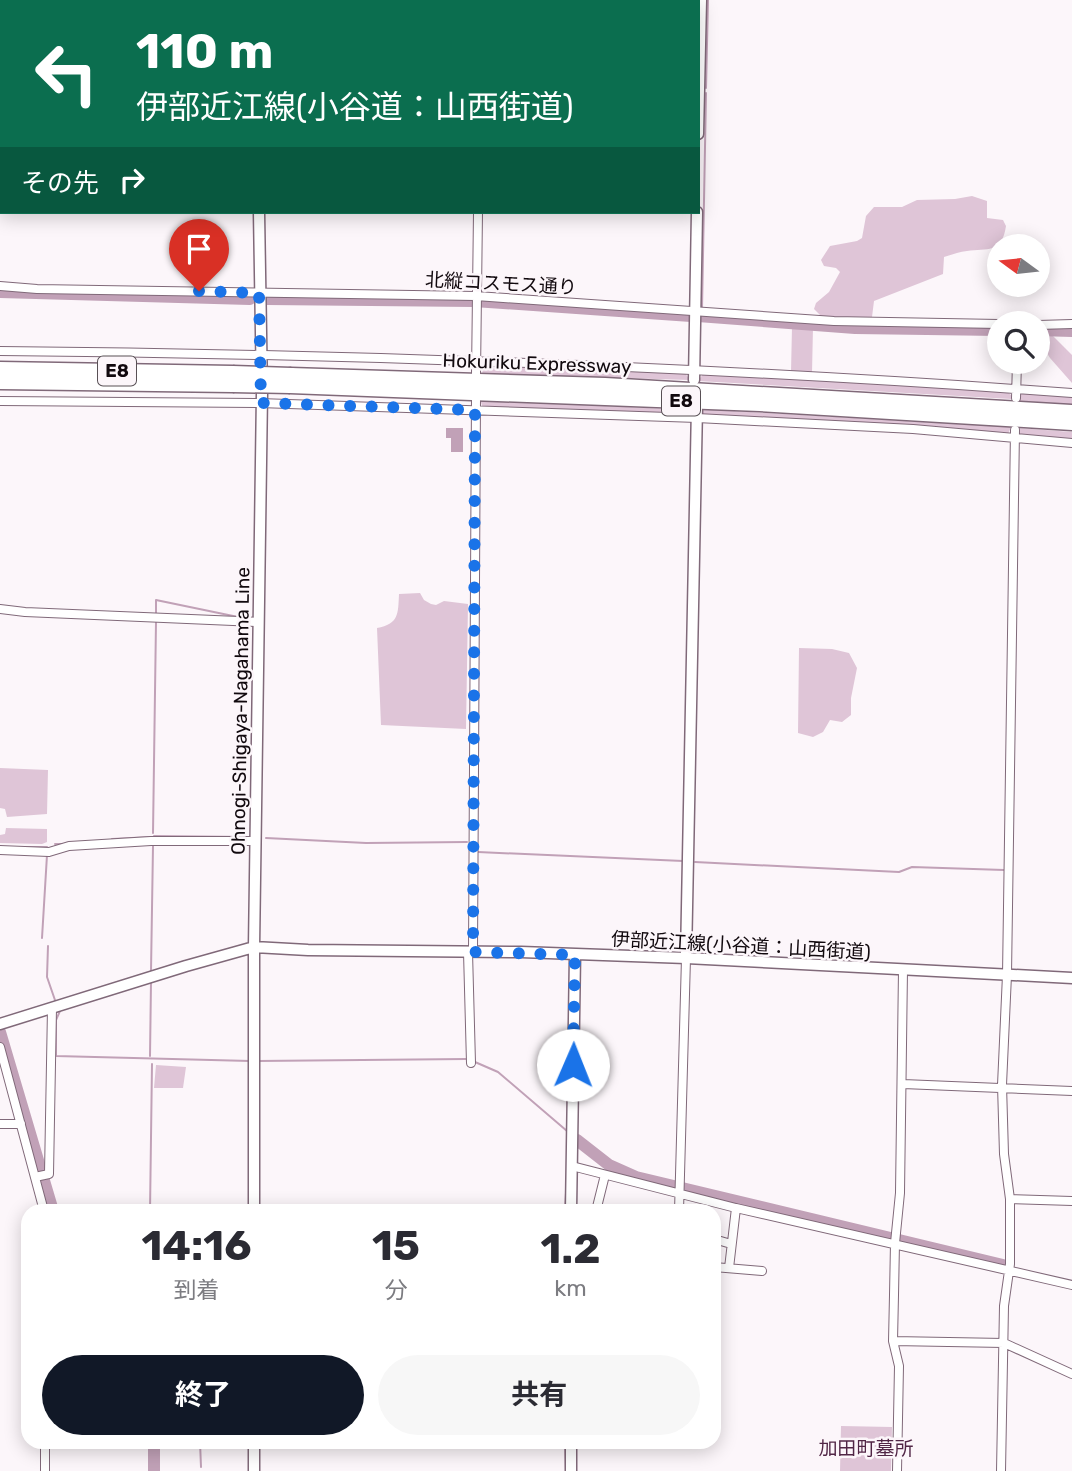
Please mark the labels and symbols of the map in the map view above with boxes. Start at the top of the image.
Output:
pin [169,219,229,291]
north arrow [987,234,1050,298]
street label: 北縦コスモス通り [424,268,577,299]
street label: Hokuriku Expressway [442,349,632,378]
road number: E8 [98,356,136,386]
road number: E8 [662,386,700,416]
street label: Ohnogi-Shigaya-Nagahama Line [226,567,255,855]
street label: 伊部近江線(小谷道：山西街道) [611,927,871,964]
position arrow [536,1028,610,1102]
park label: 加田町墓所 [818,1437,914,1460]

